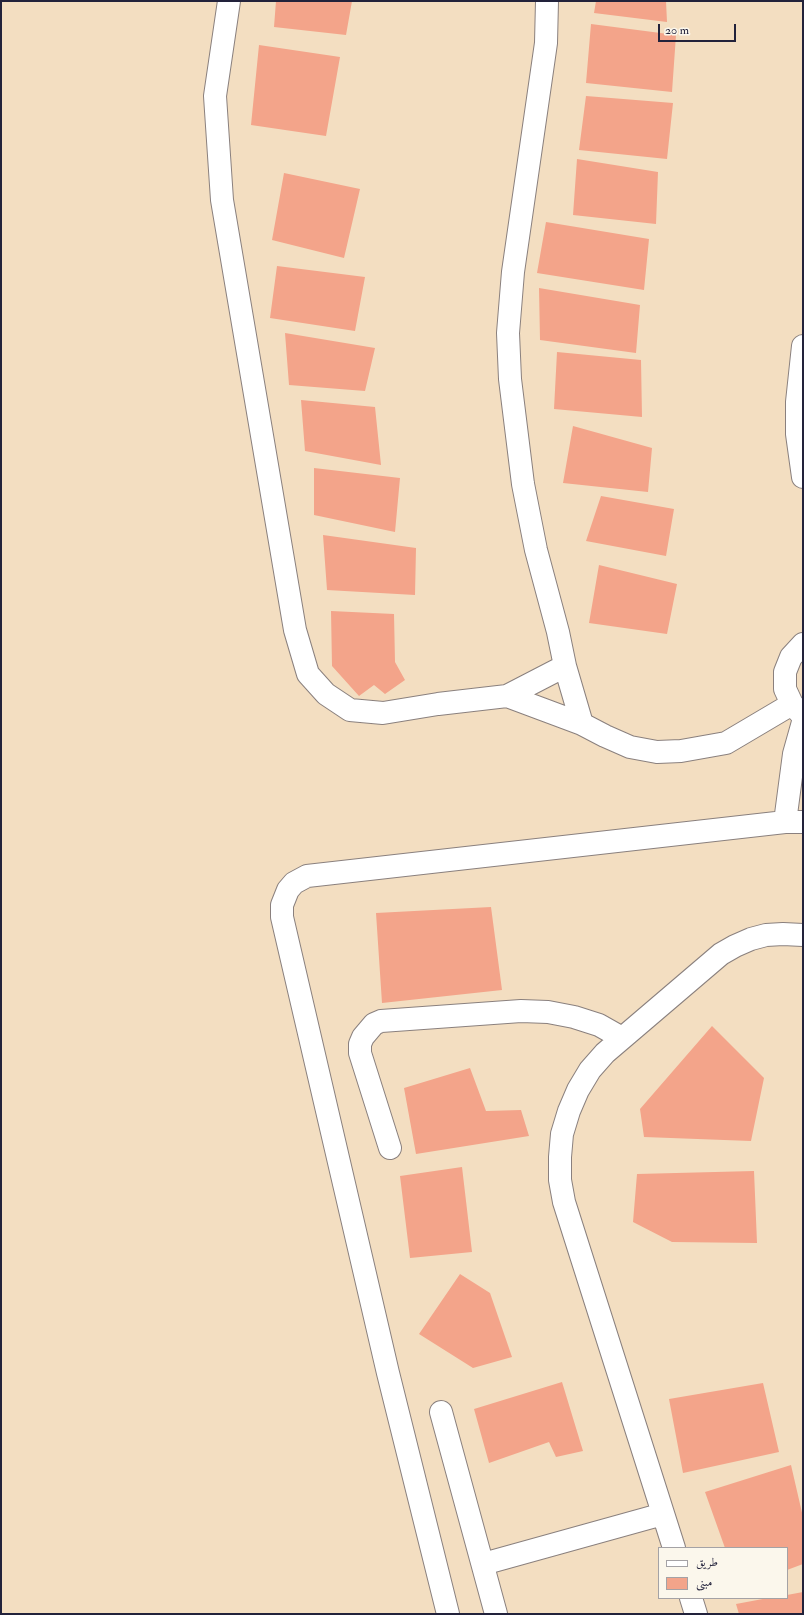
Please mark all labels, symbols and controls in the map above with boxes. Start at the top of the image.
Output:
scale bar [660,16,738,42]
text: 20 m [665,23,689,38]
legend [658,1547,788,1599]
text: طريق [696,1555,718,1570]
text: مبنى [696,1575,712,1590]

